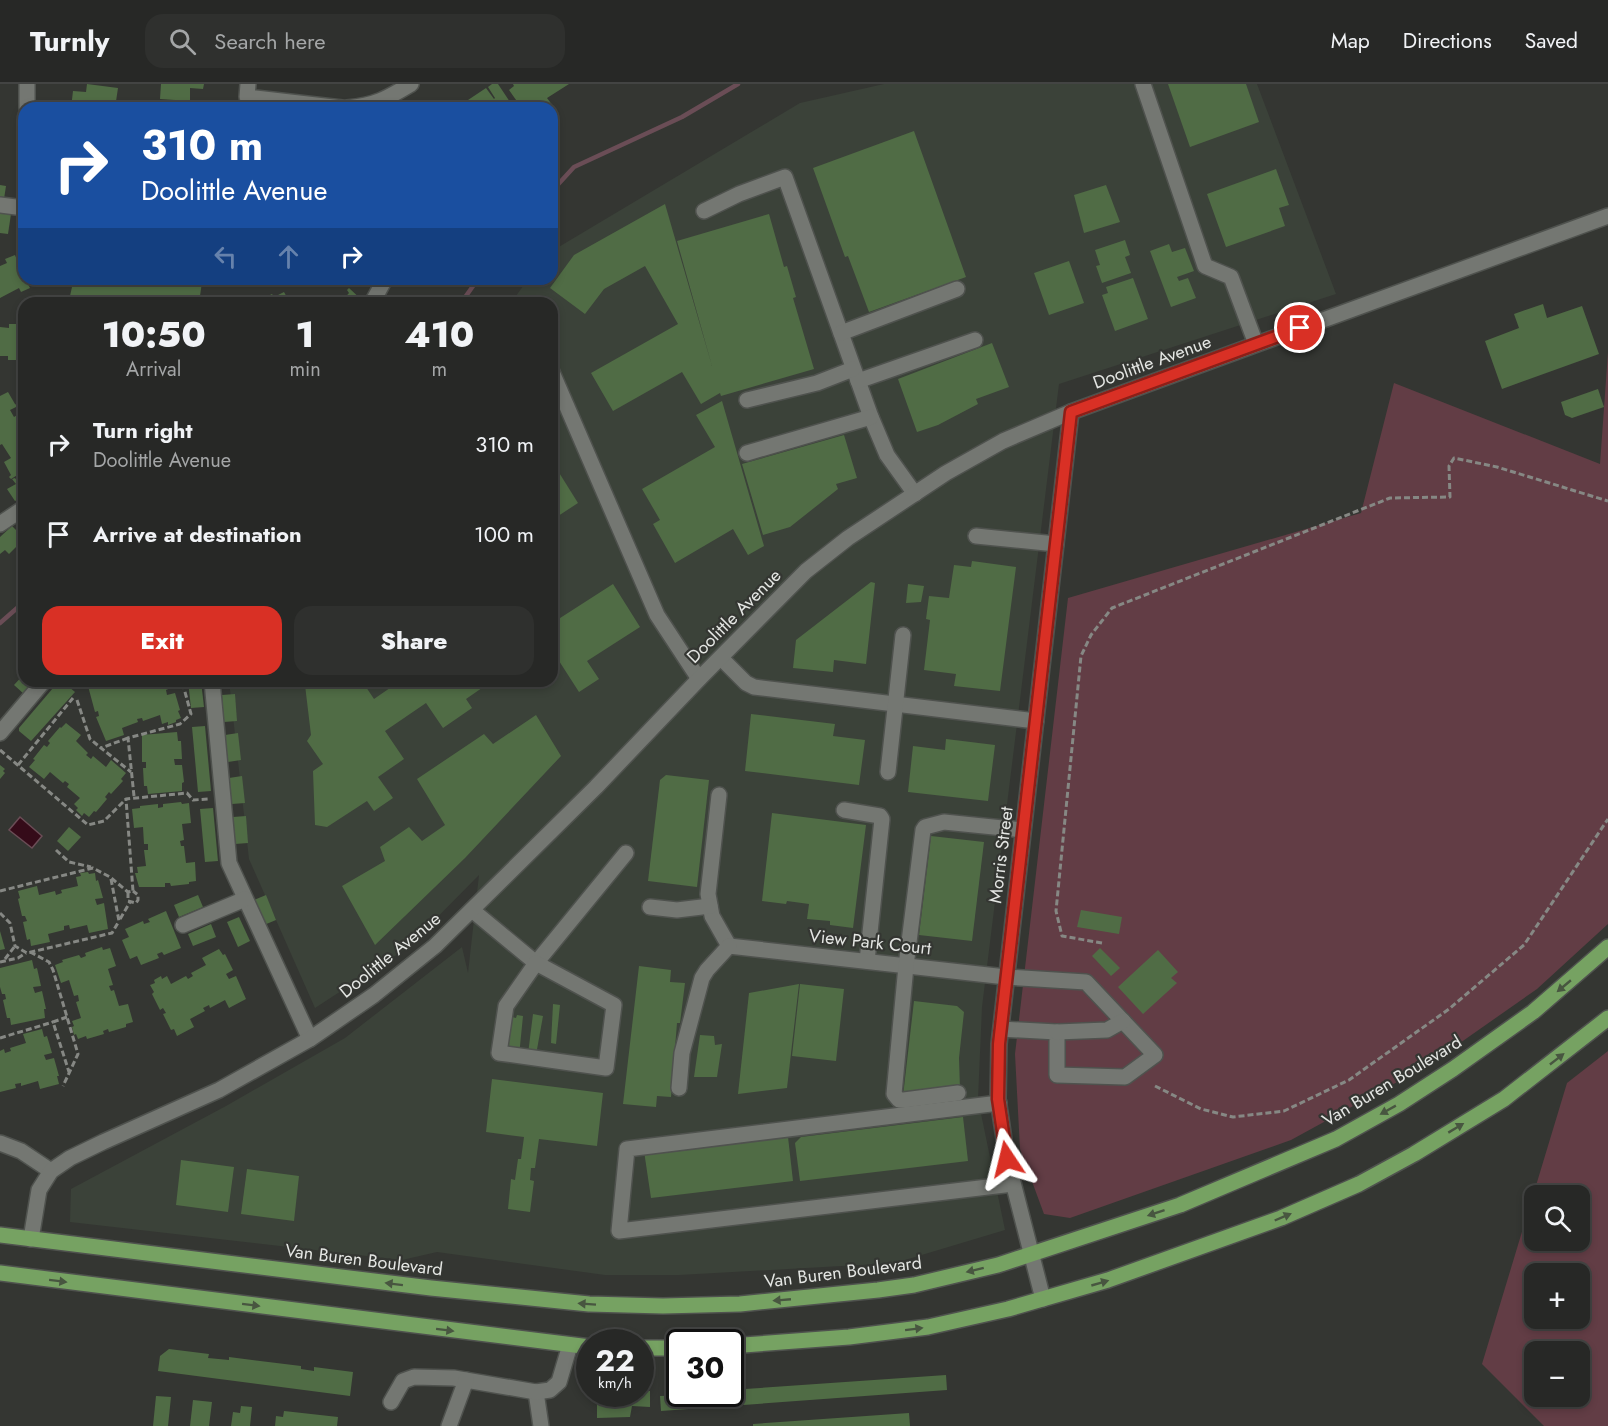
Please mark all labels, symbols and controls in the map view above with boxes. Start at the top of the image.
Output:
search box [145,14,565,68]
text: Turnly [30,21,109,62]
icon: search [166,25,199,58]
text: Search here [214,25,326,57]
text: Map [1331,26,1370,56]
text: Directions [1403,26,1492,56]
text: Saved [1525,26,1578,56]
text: 310 m [141,115,263,176]
icon: right [42,126,120,204]
text: Doolittle Avenue [141,171,327,210]
icon: left [209,240,242,273]
icon: ahead [272,240,305,273]
icon: right [335,240,368,273]
pin [1274,302,1325,353]
text: 10:50 [102,308,206,360]
text: 1 [296,308,315,360]
text: 410 [404,308,474,360]
icon: arrive [1283,311,1316,344]
street label: Doolittle Avenue [1089,329,1215,395]
text: Arrival [126,355,181,384]
text: min [289,355,321,384]
text: m [432,355,447,384]
text: Turn right [93,414,193,446]
icon: right [42,428,75,461]
text: 310 m [475,428,534,460]
text: Doolittle Avenue [93,446,231,475]
icon: arrive [42,518,75,551]
text: Arrive at destination [93,518,302,550]
text: 100 m [474,518,534,550]
street label: Doolittle Avenue [681,563,787,669]
button: Exit [42,606,282,675]
button: Share [294,606,534,675]
street label: Morris Street [982,805,1020,905]
street label: Doolittle Avenue [334,906,446,1004]
street label: View Park Court [808,923,933,961]
one-way arrow [1557,979,1572,992]
street label: Van Buren Boulevard [1317,1029,1467,1133]
one-way arrow [1548,1053,1564,1065]
one-way arrow [1379,1105,1396,1115]
one-way arrow [1448,1123,1464,1134]
position arrow [975,1127,1039,1191]
map controls [1524,1185,1590,1407]
button: search [1524,1185,1590,1251]
one-way arrow [1147,1209,1165,1218]
one-way arrow [1274,1212,1292,1221]
street label: Van Buren Boulevard [284,1237,444,1283]
street label: Van Buren Boulevard [763,1249,923,1295]
button: + [1524,1263,1590,1329]
one-way arrow [965,1266,984,1276]
one-way arrow [49,1276,68,1285]
one-way arrow [1091,1278,1109,1287]
one-way arrow [384,1279,403,1288]
one-way arrow [773,1295,792,1305]
one-way arrow [578,1299,597,1308]
one-way arrow [242,1301,261,1310]
one-way arrow [905,1324,924,1333]
one-way arrow [435,1325,454,1335]
speed limit sign: 30 [666,1329,744,1407]
text: 22 [595,1339,635,1382]
button: − [1524,1341,1590,1407]
text: km/h [598,1372,632,1394]

